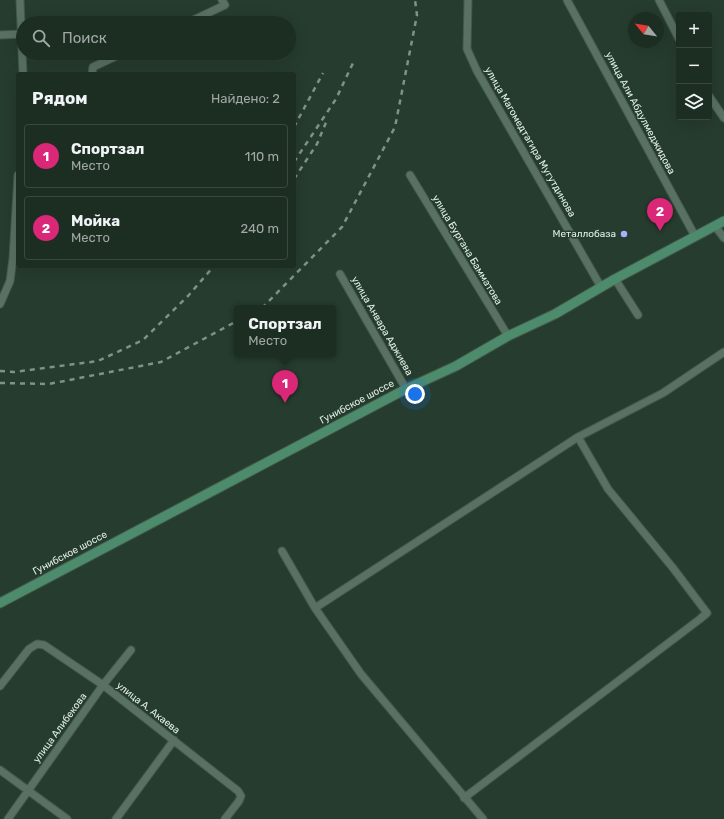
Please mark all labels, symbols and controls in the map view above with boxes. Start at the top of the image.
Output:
north arrow [628,12,664,48]
map controls [676,12,712,120]
button: + [676,12,712,48]
search box [16,16,296,60]
icon: search [30,27,52,49]
text: Поиск [62,29,107,47]
button: − [676,48,712,84]
street label: улица Али Абдулмеджидова [603,50,677,176]
street label: улица Магомедтагира Мугутдинова [482,65,578,219]
button: layers [676,84,712,120]
text: Рядом [32,88,88,108]
text: Найдено: 2 [211,91,280,106]
text: Спортзал [71,140,144,158]
text: 1 [43,149,49,164]
text: 110 m [245,149,279,164]
text: Место [71,158,110,173]
street label: улица Бургана Бамматова [429,193,505,307]
pin: 2 [647,198,673,231]
text: Мойка [71,212,120,230]
text: 2 [42,221,50,236]
text: 240 m [240,221,279,236]
place label: Металлобаза [553,228,616,240]
marker: Металлобаза [619,229,629,239]
text: Место [71,230,110,245]
street label: улица Анвара Аджиева [349,274,415,378]
popup [234,305,336,357]
text: Спортзал [248,315,322,333]
text: Место [248,333,287,348]
pin: 1 [272,370,298,403]
street label: Гунибское шоссе [318,377,397,427]
your location [405,384,425,404]
street label: Гунибское шоссе [31,528,110,578]
street label: улица А. Акаева [114,680,182,736]
street label: улица Алибекова [31,691,89,765]

